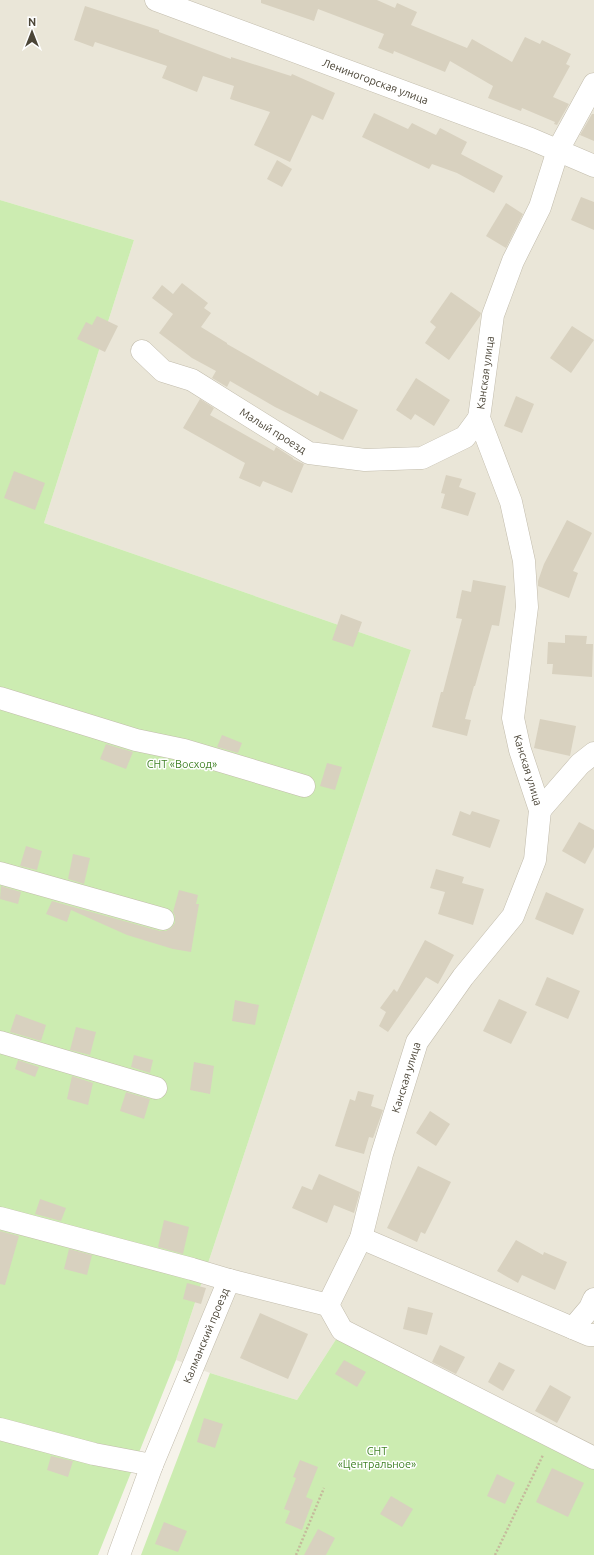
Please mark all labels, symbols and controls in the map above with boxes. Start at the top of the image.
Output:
north arrow [12,12,52,52]
text: N [28,16,36,28]
street label: Лениногорская улица [321,56,430,106]
street label: Канская улица [474,335,496,410]
street label: Малый проезд [238,405,309,456]
street label: Канская улица [511,733,545,807]
park label: СНТ «Восход» [147,758,217,770]
street label: Канская улица [389,1040,423,1114]
street label: Калманский проезд [181,1286,231,1385]
park label: СНТ «Центральное» [338,1445,416,1470]

